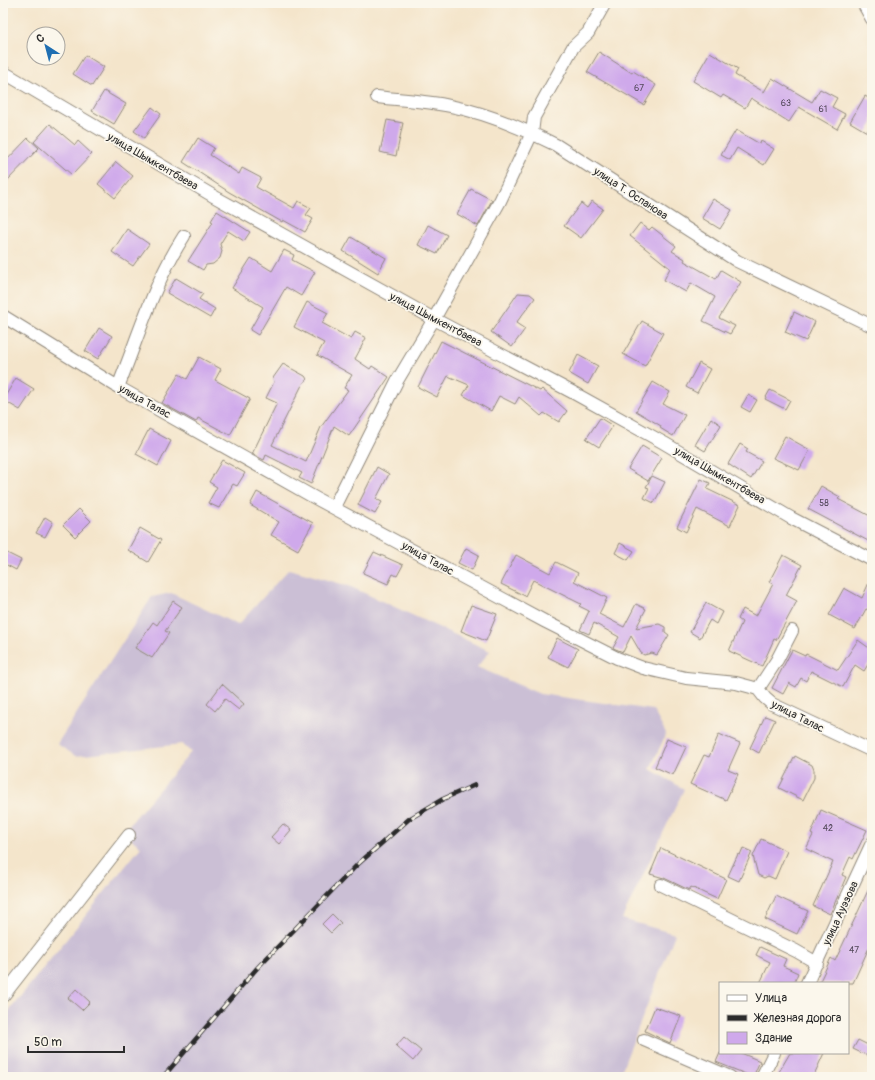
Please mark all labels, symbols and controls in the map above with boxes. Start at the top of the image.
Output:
north arrow [26,26,66,66]
text: С [34,31,47,46]
house number: 67 [634,83,644,94]
house number: 63 [781,98,791,109]
house number: 61 [819,104,827,115]
street label: улица Шымкентбаева [104,130,200,193]
street label: улица Т. Оспанова [590,164,670,222]
street label: улица Шымкентбаева [387,289,484,349]
street label: улица Талас [116,381,173,421]
street label: улица Шымкентбаева [671,444,767,507]
house number: 58 [819,498,829,509]
street label: улица Талас [399,538,456,578]
street label: улица Талас [768,697,827,735]
house number: 42 [823,823,833,834]
street label: улица Ауэзова [820,879,861,948]
house number: 47 [849,945,859,956]
legend [719,982,849,1054]
text: Улица [755,991,787,1006]
text: Железная дорога [753,1011,842,1026]
scale bar [28,1028,124,1054]
text: Здание [755,1031,792,1046]
text: 50 m [34,1035,62,1050]

